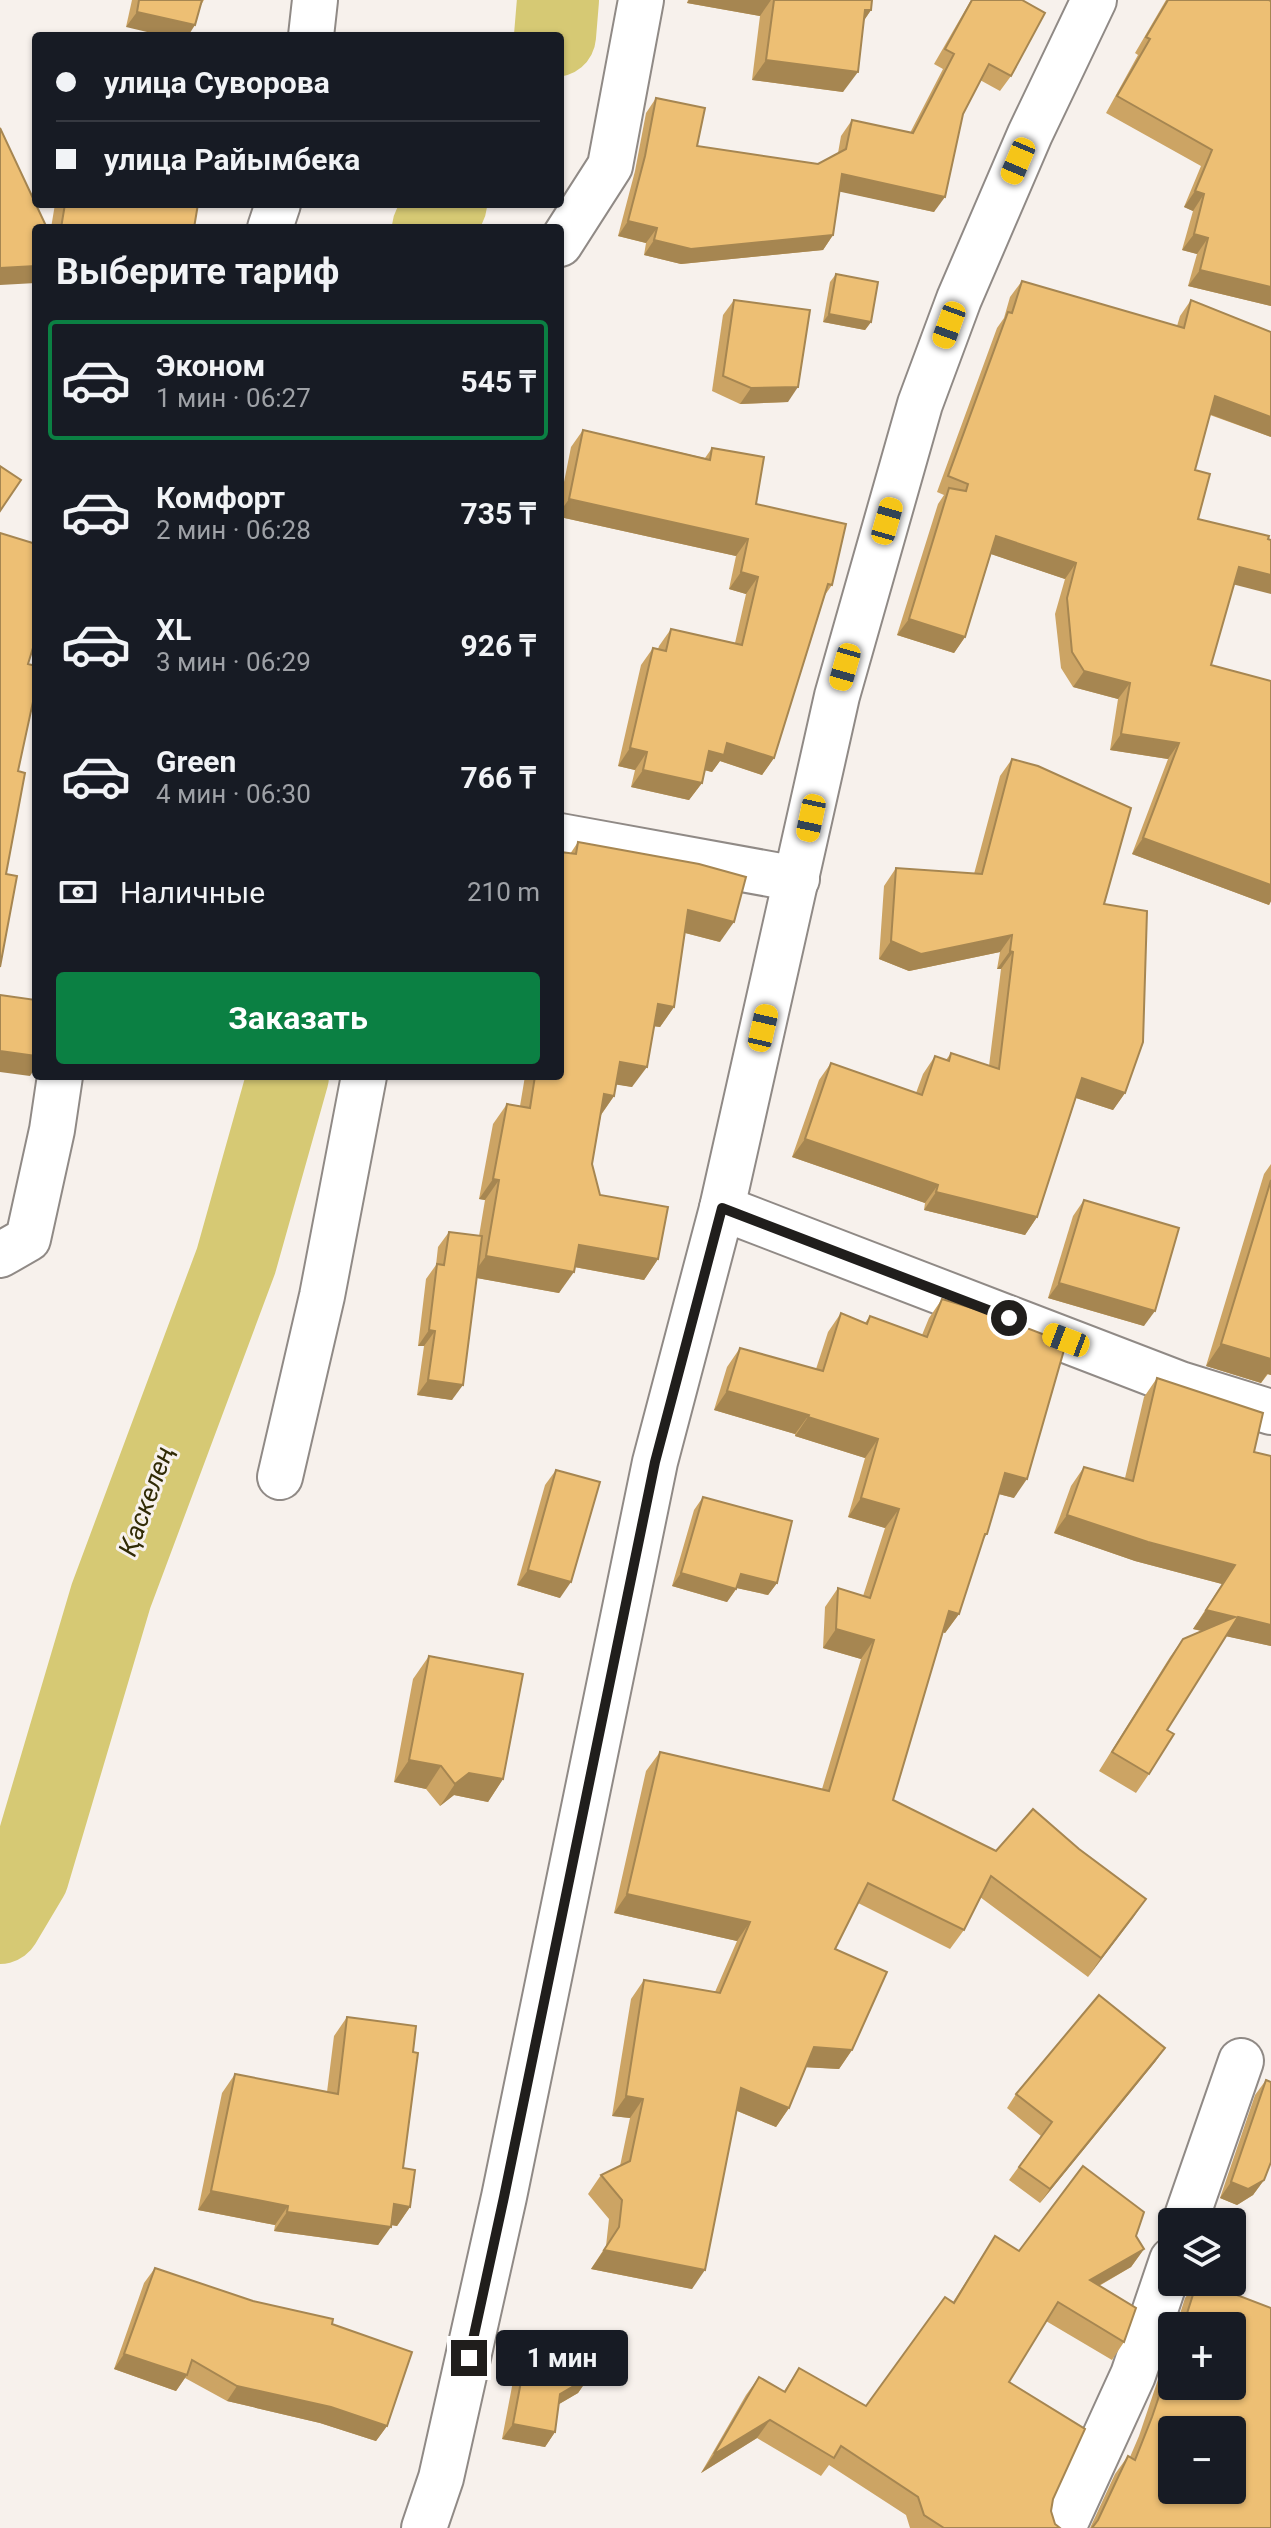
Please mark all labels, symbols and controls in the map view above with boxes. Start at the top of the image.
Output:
text: улица Суворова [104,65,330,100]
car [998,134,1038,188]
text: улица Райымбека [104,142,360,177]
text: Выберите тариф [56,251,339,293]
car [930,298,968,352]
icon: car [60,344,132,416]
text: Эконом [156,348,265,383]
text: 545 ₸ [461,364,536,399]
text: 1 мин · 06:27 [156,383,311,413]
icon: car [60,476,132,548]
text: Комфорт [156,480,285,515]
car [869,495,905,547]
text: 735 ₸ [461,496,536,531]
text: 2 мин · 06:28 [156,515,311,545]
icon: car [60,608,132,680]
text: XL [156,612,191,647]
text: 926 ₸ [461,628,536,663]
car [827,641,863,693]
text: 3 мин · 06:29 [156,647,311,677]
icon: car [60,740,132,812]
text: Green [156,744,236,779]
text: 766 ₸ [461,760,536,795]
text: 4 мин · 06:30 [156,779,311,809]
car [794,792,828,844]
icon: cash [56,870,100,914]
text: Наличные [120,875,265,910]
text: 210 m [467,877,540,907]
button: Заказать [56,972,540,1064]
car [746,1002,780,1054]
route start [991,1300,1027,1336]
car [1039,1320,1093,1360]
water label: Қаскелең [112,1442,180,1560]
map controls [1158,2208,1246,2504]
button: layers [1158,2208,1246,2296]
button: + [1158,2312,1246,2400]
callout: 1 мин [497,2330,629,2386]
route end [451,2340,487,2376]
text: 1 мин [527,2343,597,2373]
button: − [1158,2416,1246,2504]

